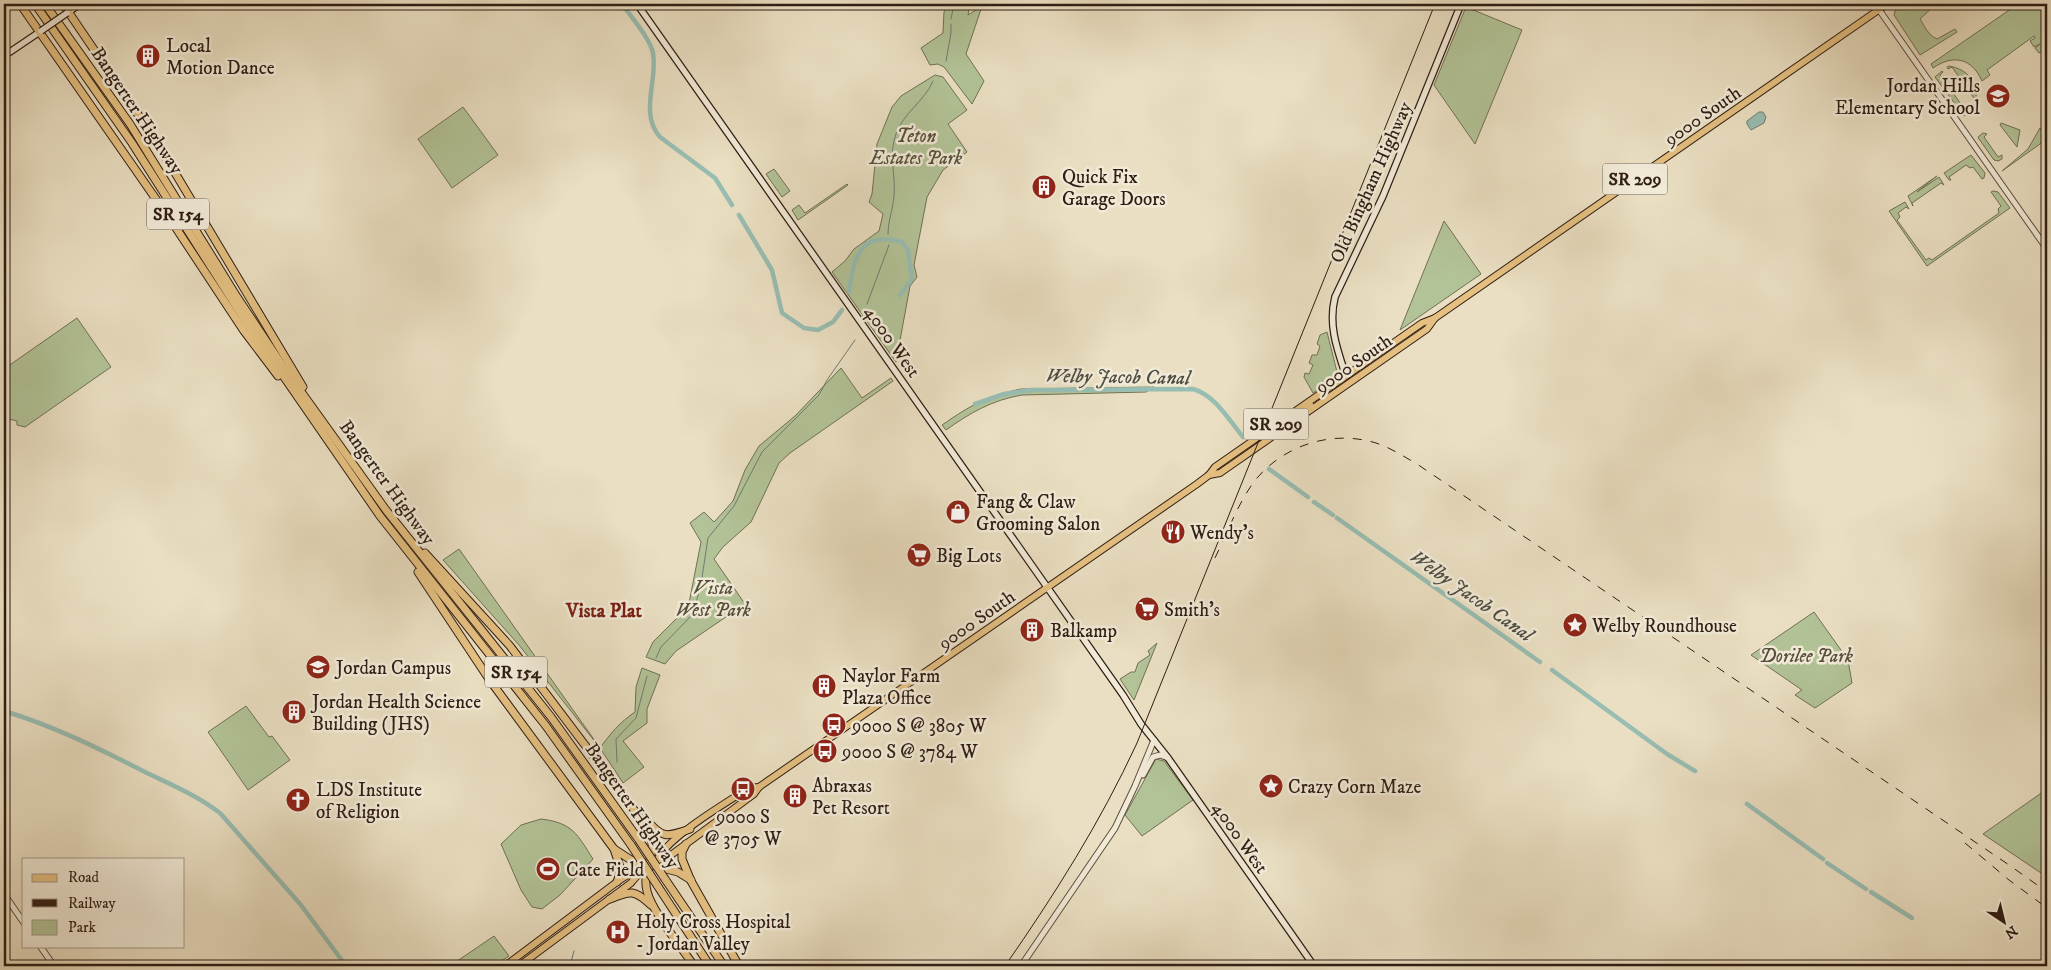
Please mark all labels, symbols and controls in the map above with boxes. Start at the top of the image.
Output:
place label: Local Motion Dance [166,35,275,80]
street label: Bangerter Highway [86,43,188,180]
building icon: Local Motion Dance [135,43,161,69]
place label: Jordan Hills Elementary School [1835,75,1980,120]
street label: 9000 South [1659,81,1746,152]
school or university icon: Jordan Hills Elementary School [1985,83,2011,109]
street label: Old Bingham Highway [1325,98,1418,267]
park label: Teton Estates Park [869,125,962,170]
road number: SR 209 [1602,163,1668,194]
place label: Quick Fix Garage Doors [1062,166,1166,211]
building icon: Quick Fix Garage Doors [1031,174,1057,200]
road number: SR 154 [147,198,209,230]
street label: 4000 West [859,301,925,382]
street label: 9000 South [1310,329,1397,400]
water label: Welby Jacob Canal [1045,364,1192,391]
road number: SR 209 [1244,408,1308,439]
street label: Bangerter Highway [334,416,440,550]
place label: Fang & Claw Grooming Salon [976,491,1100,536]
shop icon: Fang & Claw Grooming Salon [945,499,971,525]
restaurant icon: Wendy's [1160,519,1186,545]
place label: Wendy's [1189,522,1254,545]
supermarket icon: Big Lots [906,542,932,568]
water label: Welby Jacob Canal [1405,544,1539,649]
place label: Big Lots [936,545,1002,568]
park label: Vista West Park [675,577,751,622]
street label: 9000 South [933,585,1020,656]
supermarket icon: Smith's [1134,596,1160,622]
district label: Vista Plat [565,599,643,624]
place label: Smith's [1164,599,1220,622]
place icon: Welby Roundhouse [1562,612,1588,638]
place label: Welby Roundhouse [1591,615,1737,638]
building icon: Balkamp [1019,617,1045,643]
place label: Balkamp [1050,620,1117,643]
park label: Dorilee Park [1759,645,1853,668]
school or university icon: Jordan Campus [305,654,331,680]
road number: SR 154 [485,656,547,688]
place label: Jordan Campus [334,657,451,680]
place label: Naylor Farm Plaza Office [842,665,940,710]
building icon: Naylor Farm Plaza Office [811,673,837,699]
place label: Jordan Health Science Building (JHS) [310,691,481,736]
building icon: Jordan Health Science Building (JHS) [281,699,307,725]
bus stop icon: 9000 S @ 3805 W [821,712,847,738]
place label: 9000 S @ 3805 W [851,715,987,738]
street label: Bangerter Highway [580,738,684,874]
bus stop icon: 9000 S @ 3784 W [812,738,838,764]
place label: 9000 S @ 3784 W [841,741,978,764]
place icon: Crazy Corn Maze [1258,773,1284,799]
place label: Abraxas Pet Resort [812,775,890,820]
bus stop icon: 9000 S @ 3705 W [730,776,756,802]
place label: Crazy Corn Maze [1288,776,1421,799]
place label: LDS Institute of Religion [316,779,422,824]
building icon: Abraxas Pet Resort [782,783,808,809]
church icon: LDS Institute of Religion [285,787,311,813]
street label: 4000 West [1207,797,1273,878]
place label: 9000 S @ 3705 W [705,806,782,851]
sports icon: Cate Field [535,856,561,882]
legend [22,858,185,948]
place label: Cate Field [566,859,645,882]
text: Road [68,868,100,887]
text: Railway [68,894,116,913]
north arrow [1978,898,2028,948]
place label: Holy Cross Hospital - Jordan Valley [636,911,791,956]
text: Park [68,918,97,937]
hospital icon: Holy Cross Hospital - Jordan Valley [605,919,631,945]
text: N [2001,921,2021,943]

